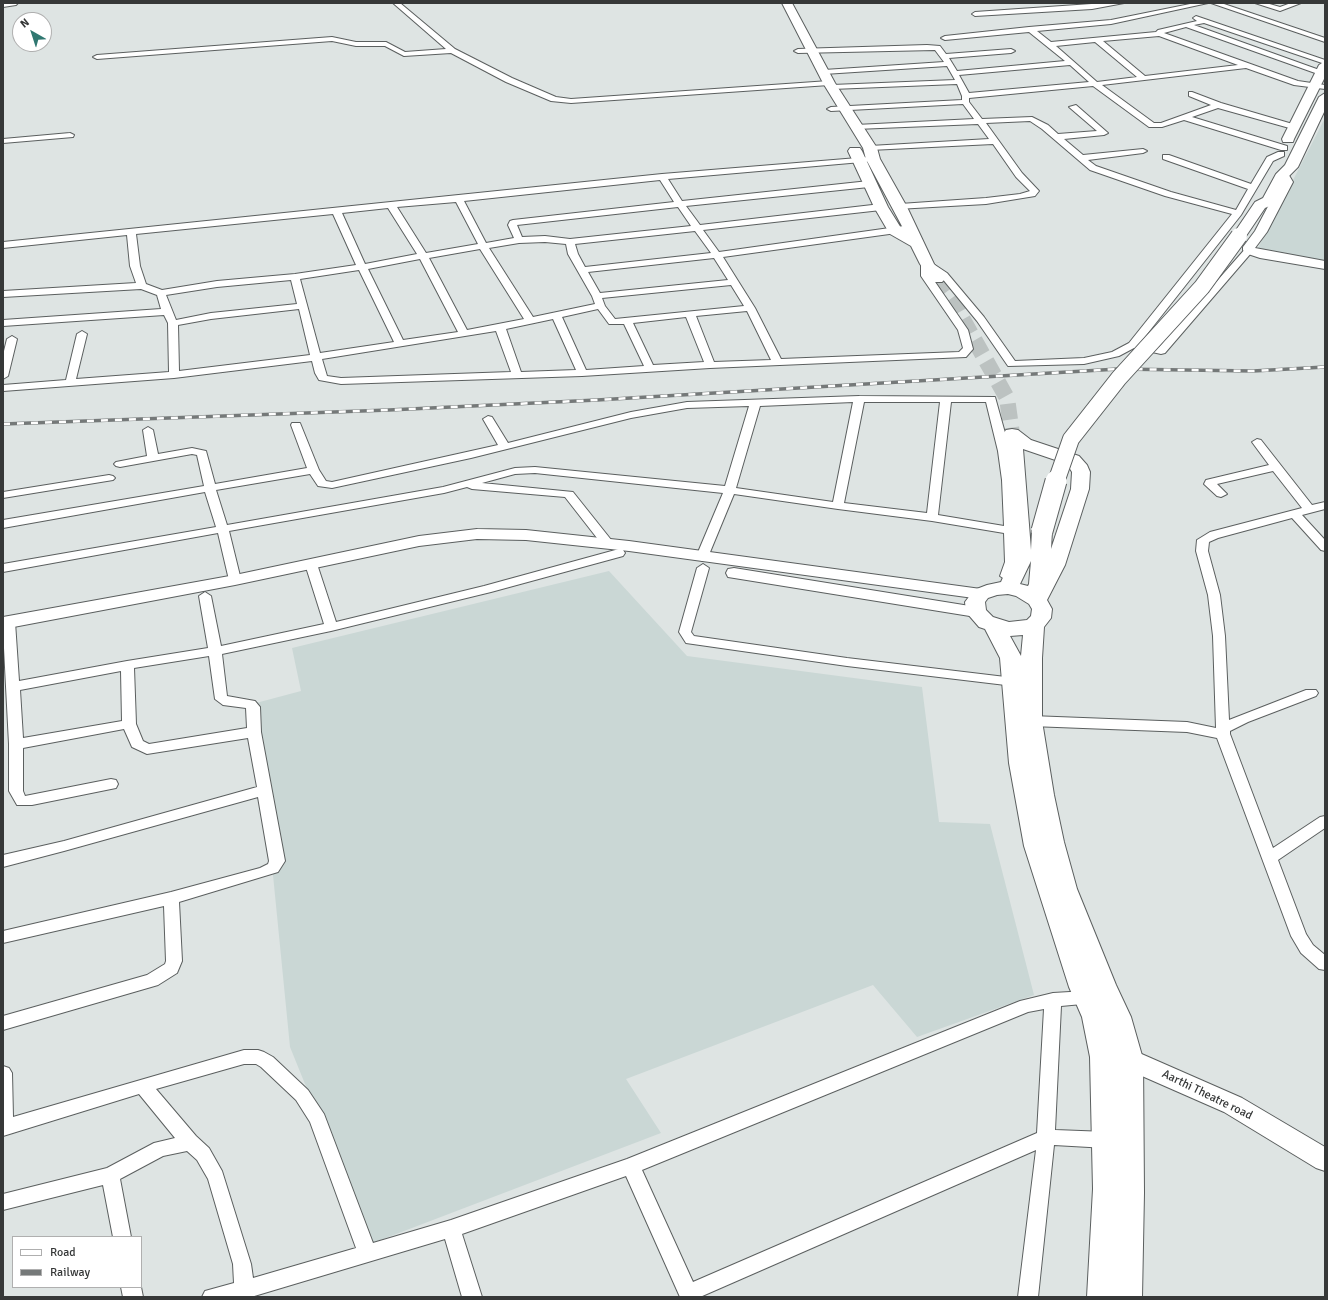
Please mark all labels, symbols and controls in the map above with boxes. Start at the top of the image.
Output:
north arrow [12,12,52,52]
text: N [18,16,32,31]
street label: Aarthi Theatre road [1159,1067,1255,1123]
legend [12,1236,142,1288]
text: Road [50,1245,76,1260]
text: Railway [50,1265,90,1280]

